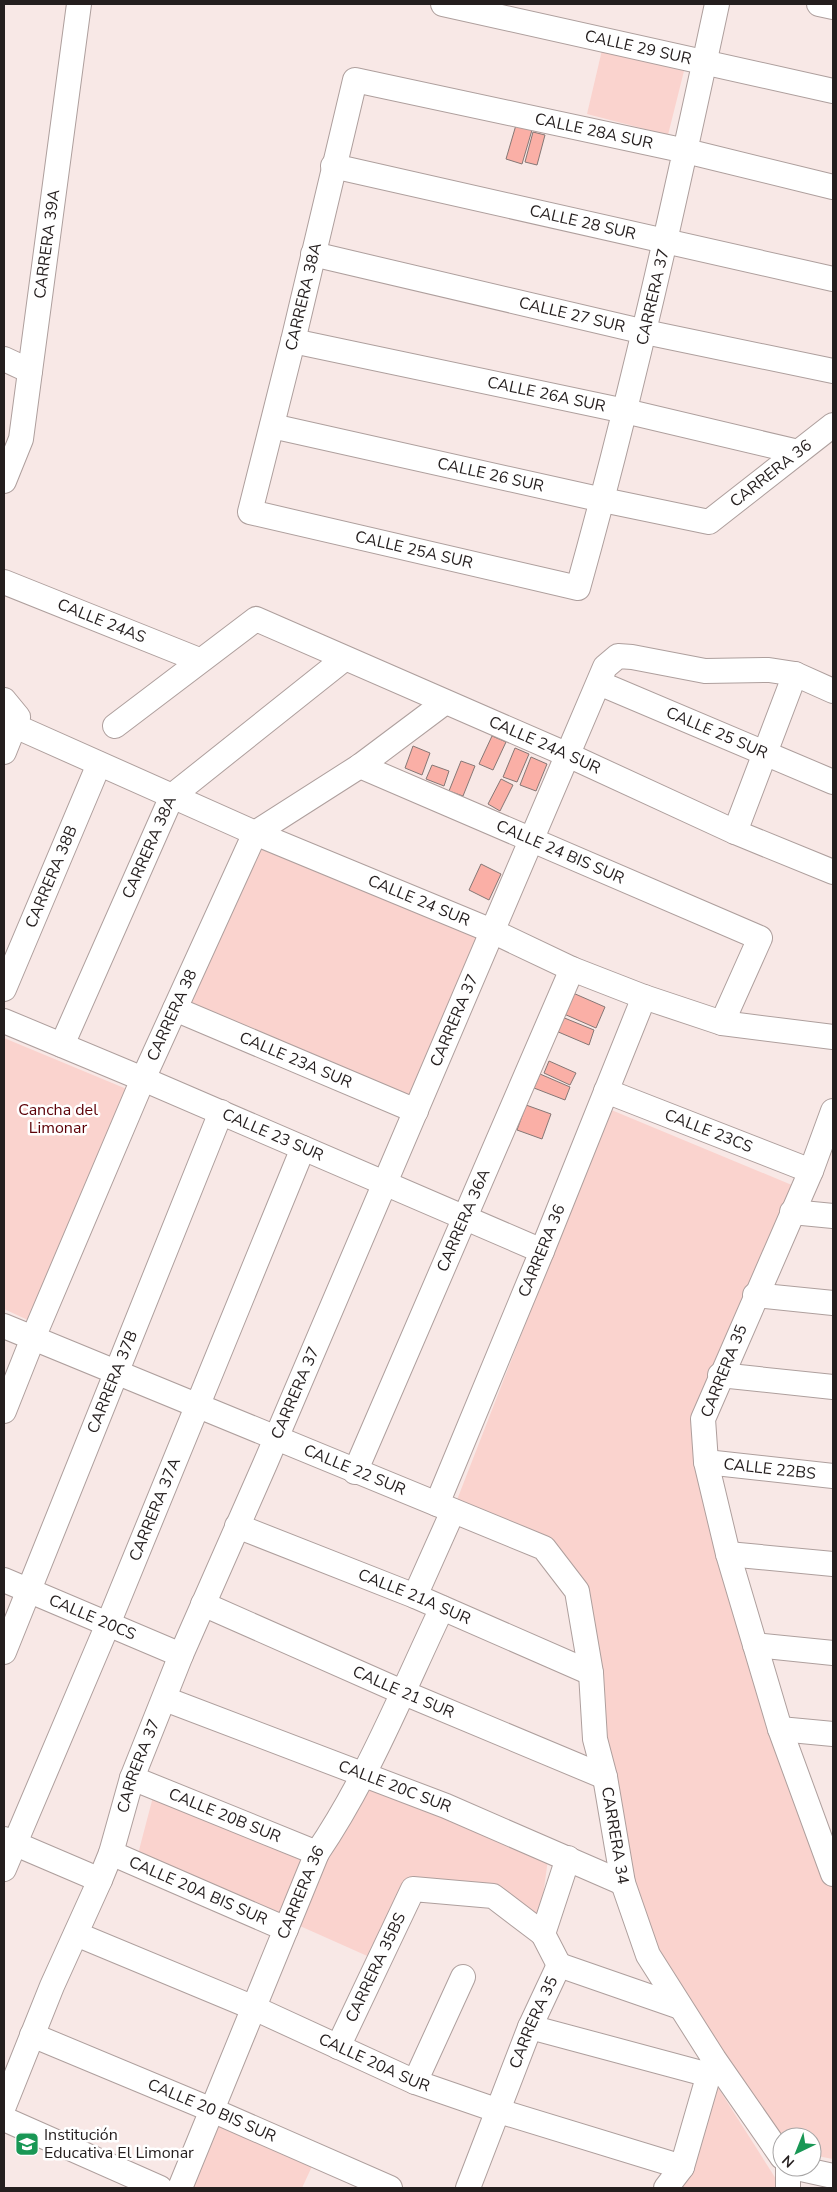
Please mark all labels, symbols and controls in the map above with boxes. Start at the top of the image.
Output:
street label: CALLE 29 SUR [583,25,694,70]
street label: CALLE 28A SUR [533,108,655,155]
street label: CARRERA 39A [29,188,65,300]
street label: CALLE 28 SUR [527,200,638,245]
street label: CARRERA 38A [280,240,327,353]
street label: CARRERA 37 [631,247,675,347]
street label: CALLE 27 SUR [517,292,628,338]
street label: CALLE 26A SUR [485,371,608,418]
street label: CARRERA 36 [725,435,816,513]
street label: CALLE 26 SUR [435,452,546,498]
street label: CALLE 25A SUR [353,526,475,574]
street label: CALLE 24AS [54,593,149,649]
street label: CALLE 25 SUR [663,702,771,764]
street label: CALLE 24A SUR [485,711,604,780]
street label: CARRERA 38A [117,792,182,902]
street label: CALLE 24 BIS SUR [493,815,628,889]
street label: CARRERA 38B [20,822,83,931]
street label: CALLE 24 SUR [364,870,473,932]
street label: CARRERA 38 [142,966,202,1065]
street label: CARRERA 37 [425,971,484,1070]
street label: CALLE 23A SUR [236,1026,356,1094]
park label: Cancha del Limonar [18,1099,98,1139]
street label: CALLE 23 SUR [219,1103,327,1167]
street label: CALLE 23CS [661,1104,756,1158]
street label: CARRERA 36A [432,1165,496,1275]
street label: CARRERA 36 [513,1201,571,1301]
street label: CARRERA 35 [695,1321,753,1421]
street label: CARRERA 37B [82,1327,143,1437]
street label: CARRERA 37 [266,1343,325,1443]
street label: CALLE 22 SUR [300,1439,409,1501]
street label: CALLE 22BS [722,1453,817,1485]
street label: CARRERA 37A [124,1454,186,1565]
street label: CALLE 21A SUR [355,1564,475,1630]
street label: CALLE 20CS [45,1589,139,1646]
street label: CALLE 21 SUR [349,1661,458,1724]
street label: CARRERA 37 [112,1716,165,1816]
street label: CALLE 20C SUR [335,1755,455,1818]
street label: CALLE 20B SUR [165,1783,284,1848]
street label: CARRERA 34 [596,1785,634,1886]
street label: CARRERA 36 [272,1842,330,1942]
street label: CALLE 20A BIS SUR [125,1851,271,1931]
street label: CARRERA 35BS [340,1909,411,2026]
street label: CARRERA 35 [504,1973,563,2072]
street label: CALLE 20A SUR [315,2028,433,2097]
street label: CALLE 20 BIS SUR [144,2073,280,2148]
place label: Institución Educativa El Limonar [44,2124,194,2164]
north arrow [772,2127,822,2177]
school or university icon: Institución Educativa El Limonar [14,2131,40,2157]
text: N [778,2151,799,2172]

